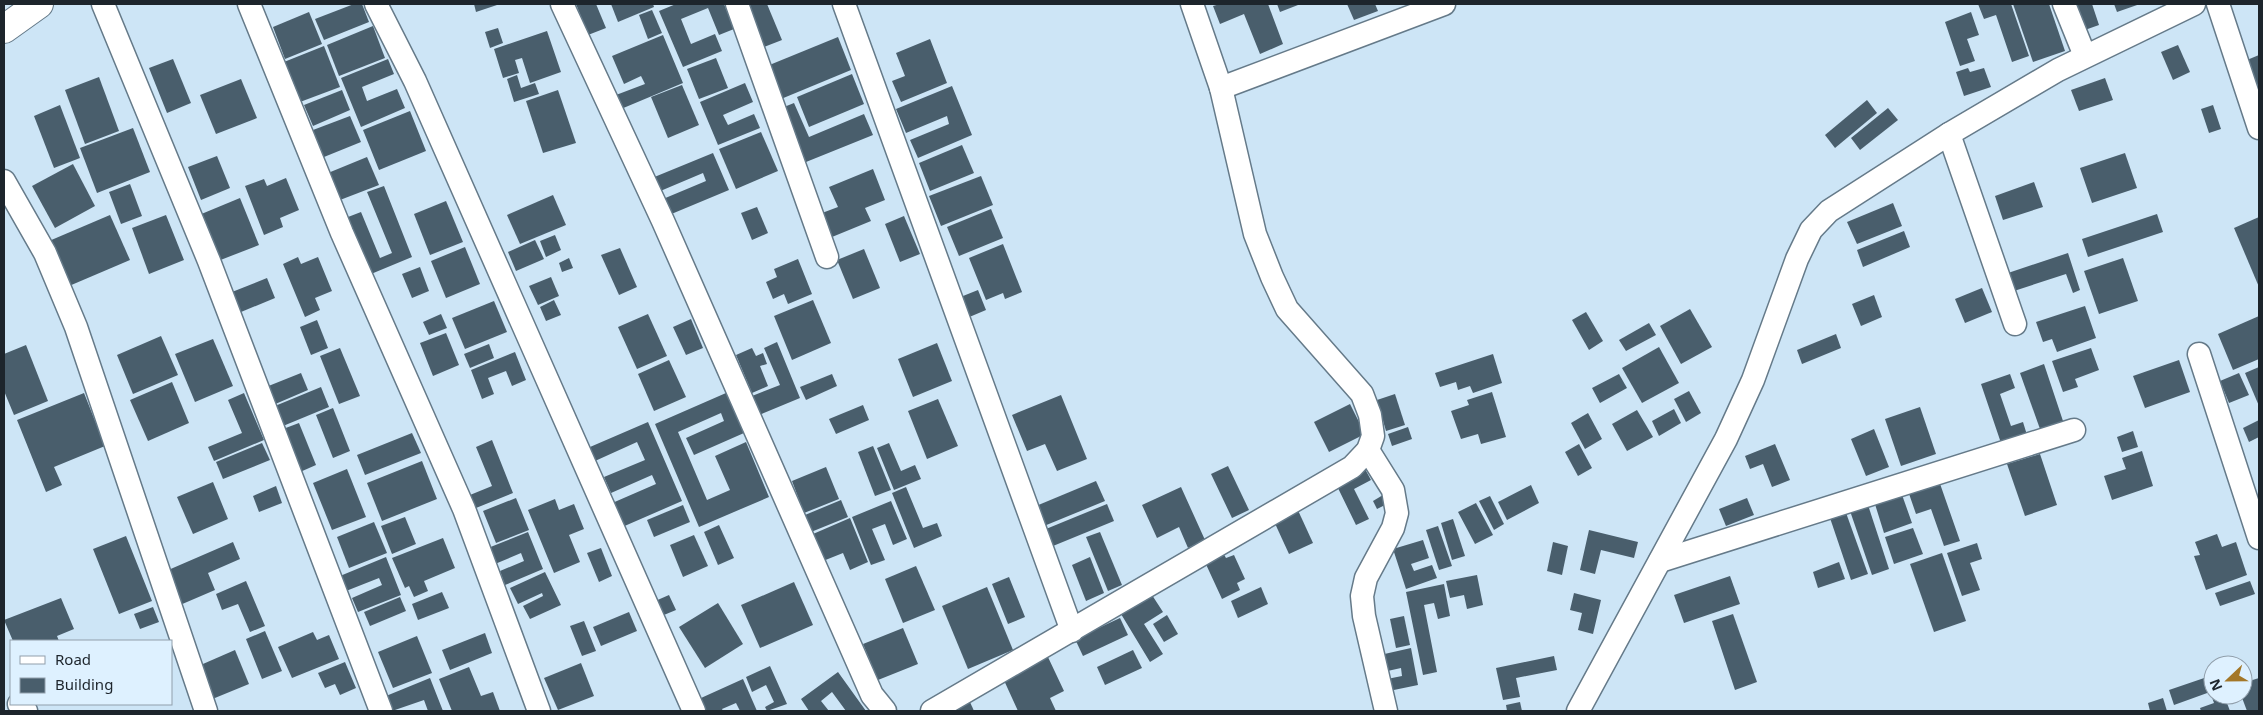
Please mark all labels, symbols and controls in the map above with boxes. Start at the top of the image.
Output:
legend [10,640,172,705]
text: Road [55,649,91,669]
north arrow [2203,655,2253,705]
text: Building [55,674,113,694]
text: N [2205,676,2226,694]

